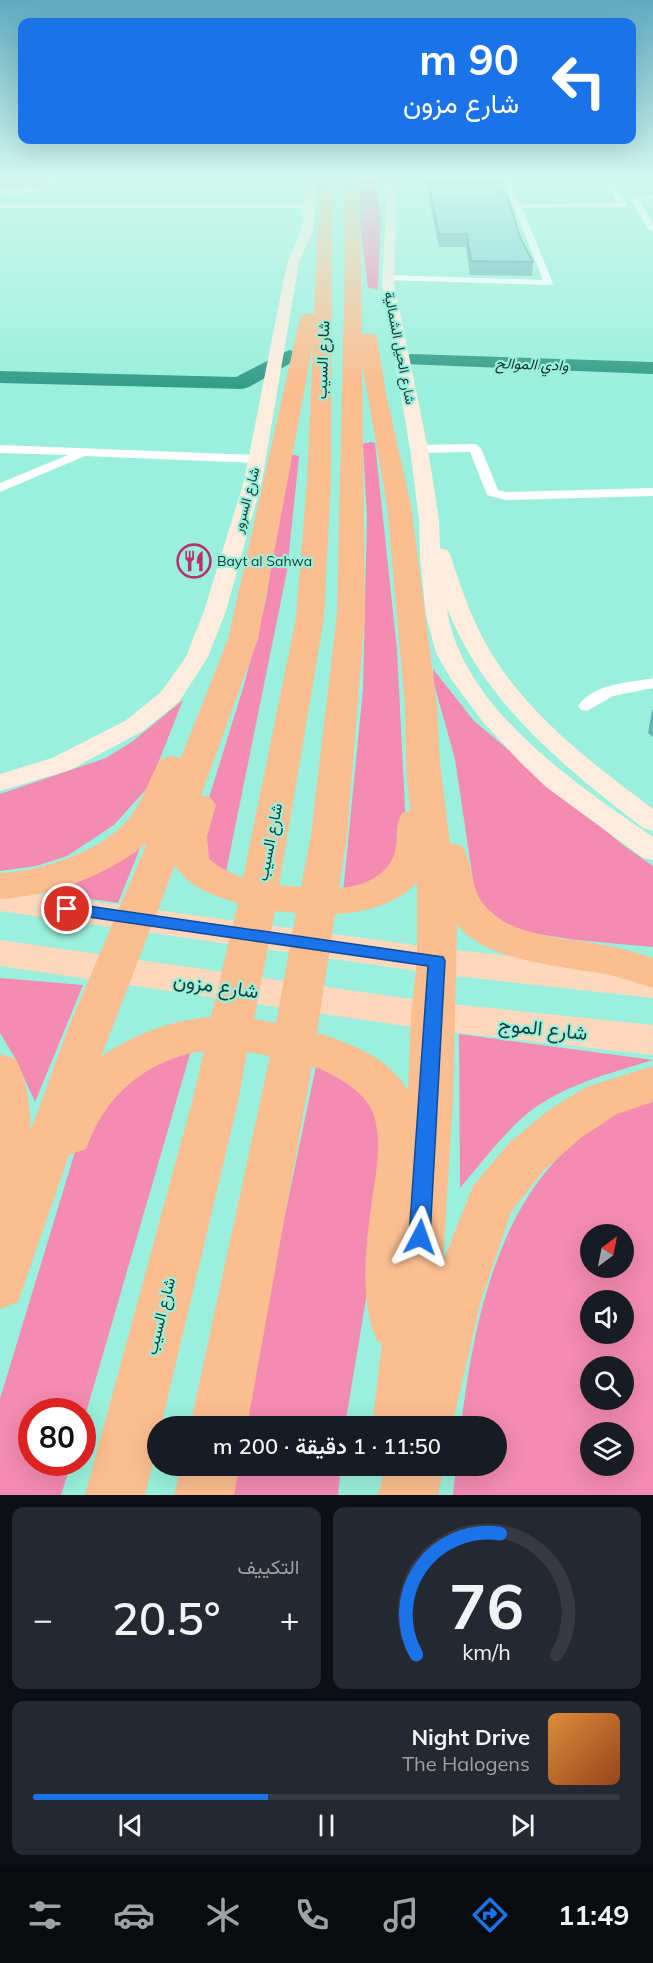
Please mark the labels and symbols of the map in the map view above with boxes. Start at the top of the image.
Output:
street label: شارع الحيل الشمالية [378,290,420,406]
street label: شارع السيب [311,320,335,400]
water label: وادي الموالح [495,353,569,378]
street label: شارع السرور [228,465,265,536]
restaurant icon: Bayt al Sahwa [176,543,212,579]
place label: Bayt al Sahwa [217,552,312,570]
street label: شارع السيب [252,801,288,883]
pin [41,883,92,934]
street label: شارع مزون [171,967,260,1005]
street label: شارع الموج [497,1011,589,1047]
position arrow [388,1205,452,1269]
north arrow [580,1224,634,1278]
street label: شارع السيب [141,1275,181,1357]
speed limit sign: 80 [18,1398,96,1476]

